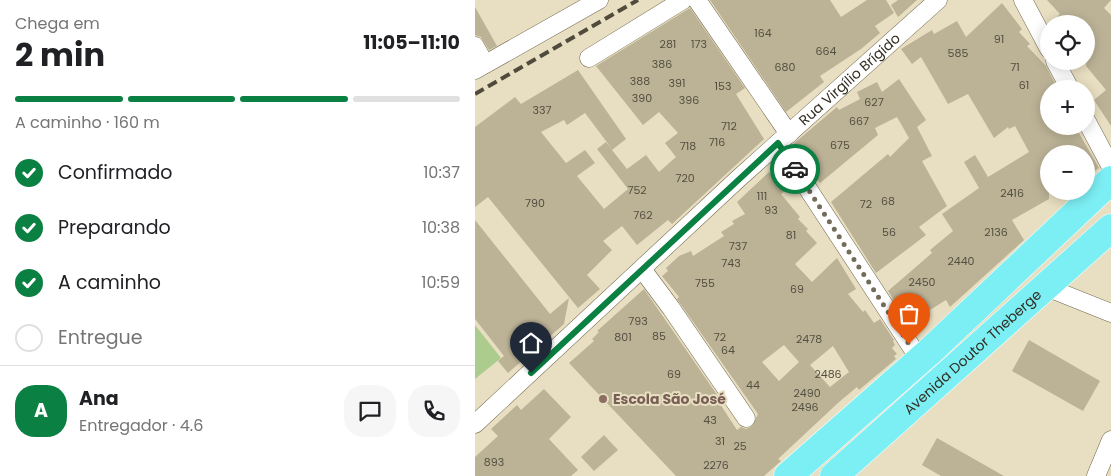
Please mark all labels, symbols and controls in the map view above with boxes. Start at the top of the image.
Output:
text: Chega em [15,12,100,35]
map controls [1040,15,1095,200]
button: locate [1040,15,1095,70]
house number: 164 [754,25,772,41]
street label: Rua Virgílio Brígido [794,28,905,130]
text: 11:05–11:10 [363,29,460,56]
house number: 91 [994,31,1004,47]
text: 2 min [15,32,105,77]
house number: 281 [660,36,676,52]
house number: 173 [691,36,707,52]
house number: 664 [816,43,837,59]
house number: 585 [948,45,968,61]
house number: 386 [652,56,672,72]
house number: 680 [775,59,796,75]
house number: 71 [1010,59,1020,75]
house number: 388 [630,73,650,89]
house number: 391 [669,75,685,91]
house number: 61 [1019,77,1029,93]
house number: 153 [715,78,731,94]
button: + [1040,80,1095,135]
house number: 390 [632,90,652,106]
house number: 396 [679,92,699,108]
house number: 627 [864,94,884,110]
house number: 337 [533,102,551,118]
text: A caminho · 160 m [15,111,160,134]
house number: 667 [849,113,869,129]
house number: 712 [721,118,737,134]
house number: 716 [709,134,725,150]
house number: 675 [830,137,850,153]
house number: 718 [680,138,696,154]
courier [770,144,820,194]
button: − [1040,145,1095,200]
icon: car [781,155,809,183]
icon: check [15,159,43,187]
text: Confirmado [58,159,172,186]
text: 10:37 [423,161,460,184]
house number: 720 [675,170,695,186]
house number: 752 [627,182,647,198]
house number: 2416 [1000,185,1024,201]
house number: 111 [757,188,767,204]
house number: 68 [881,193,895,209]
house number: 790 [525,195,545,211]
house number: 72 [860,196,872,212]
house number: 93 [764,202,778,218]
house number: 762 [633,207,653,223]
icon: check [15,214,43,242]
text: Preparando [58,214,171,241]
text: 10:38 [422,216,460,239]
house number: 56 [882,224,896,240]
house number: 2136 [984,224,1008,240]
house number: 81 [786,227,796,243]
house number: 737 [729,238,747,254]
house number: 2440 [947,253,975,269]
house number: 743 [721,255,741,271]
icon: check [15,269,43,297]
text: A caminho [58,269,161,296]
text: 10:59 [421,271,460,294]
house number: 2450 [908,274,936,290]
house number: 755 [695,275,715,291]
house number: 69 [790,281,804,297]
street label: Avenida Doutor Theberge [899,285,1046,419]
pin [888,293,930,344]
icon: bag [895,300,923,328]
house number: 793 [628,313,648,329]
pin [510,322,552,373]
text: Entregue [58,324,142,351]
house number: 85 [652,328,666,344]
icon: home [517,329,545,357]
house number: 801 [614,329,632,345]
house number: 72 [714,329,726,345]
house number: 2478 [796,331,822,347]
house number: 64 [721,342,735,358]
house number: 69 [667,366,681,382]
house number: 2486 [814,366,842,382]
house number: 44 [746,377,760,393]
text: Ana [79,385,119,412]
button: chat [344,385,396,437]
button: phone [408,385,460,437]
house number: 2490 [793,385,821,401]
place label: Escola São José [613,389,726,409]
marker: Escola São José [597,393,609,405]
text: A [34,397,48,424]
house number: 2496 [791,399,819,415]
house number: 43 [703,412,717,428]
text: Entregador · 4.6 [79,414,203,437]
house number: 31 [715,433,725,449]
house number: 25 [733,438,747,454]
house number: 893 [484,454,504,470]
house number: 2276 [703,457,729,473]

